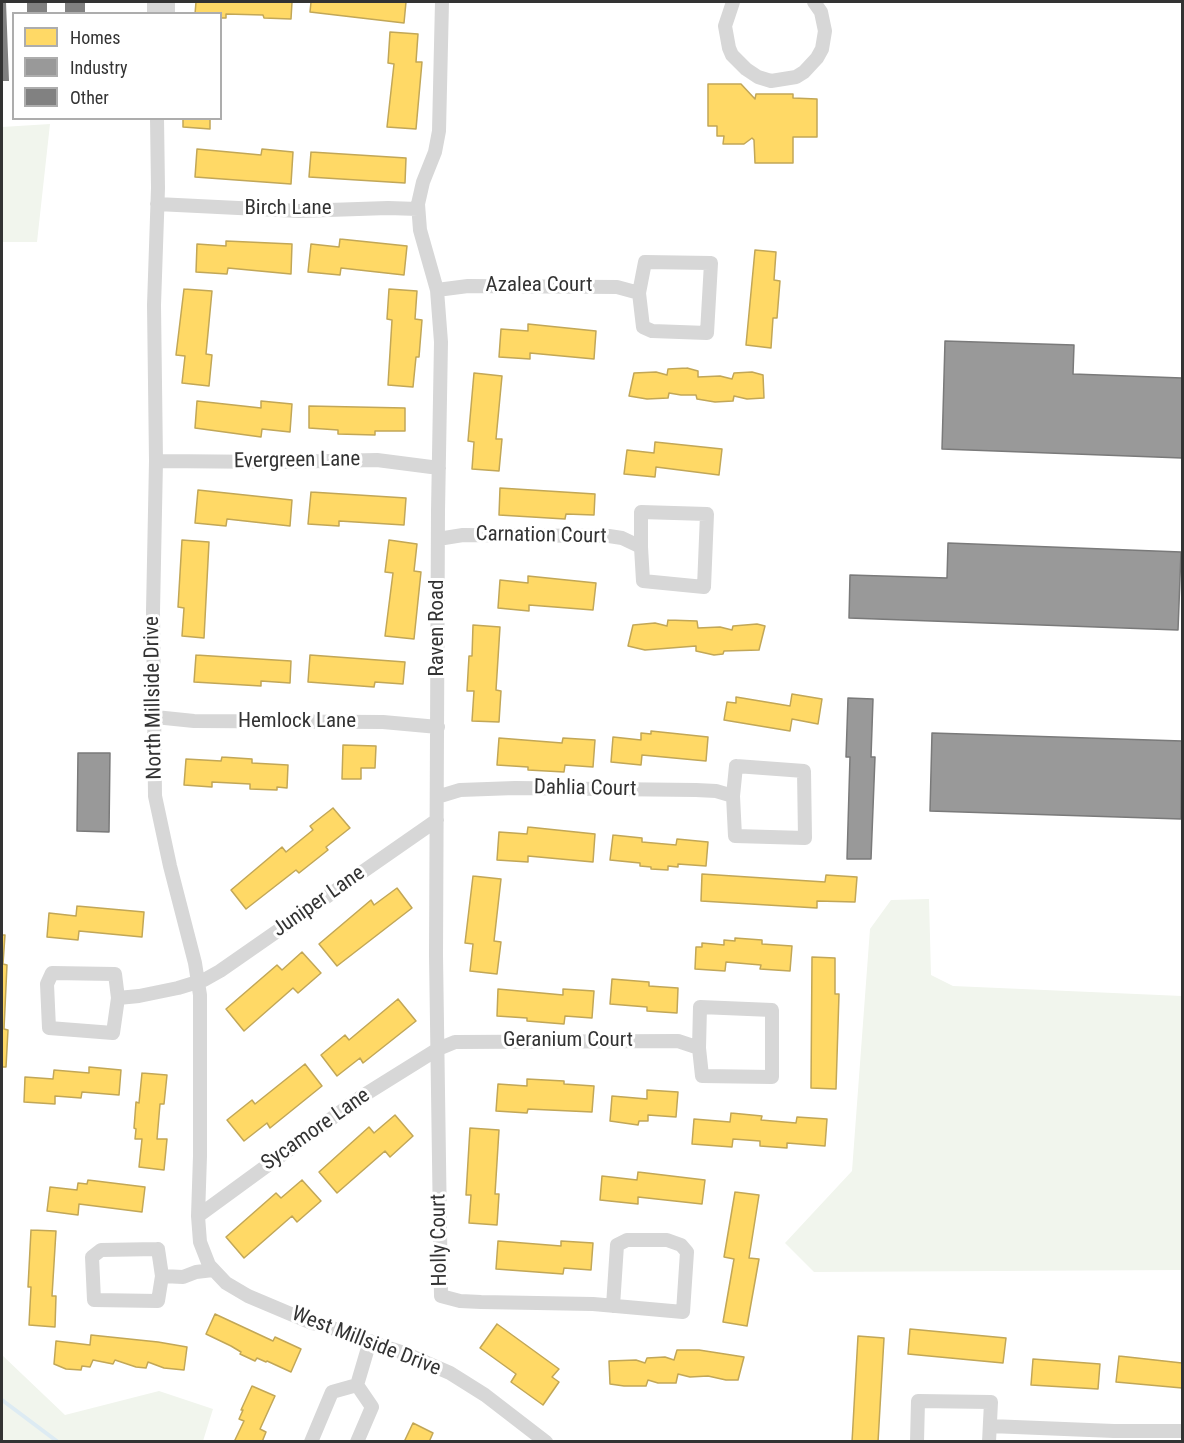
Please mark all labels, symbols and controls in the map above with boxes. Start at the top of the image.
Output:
legend [12,12,222,120]
text: Homes [70,27,120,48]
text: Industry [70,57,128,78]
text: Other [70,87,109,108]
street label: Birch Lane [244,196,332,222]
street label: Azalea Court [486,273,592,299]
street label: Evergreen Lane [234,447,360,475]
street label: Carnation Court [475,522,607,550]
street label: Raven Road [425,580,451,676]
street label: North Millside Drive [140,616,168,780]
street label: Hemlock Lane [238,709,356,735]
street label: Dahlia Court [534,776,636,802]
street label: Juniper Lane [268,861,370,943]
street label: Geranium Court [503,1028,633,1054]
street label: Sycamore Lane [257,1083,375,1177]
street label: Holly Court [427,1194,453,1286]
street label: West Millside Drive [288,1302,444,1382]

